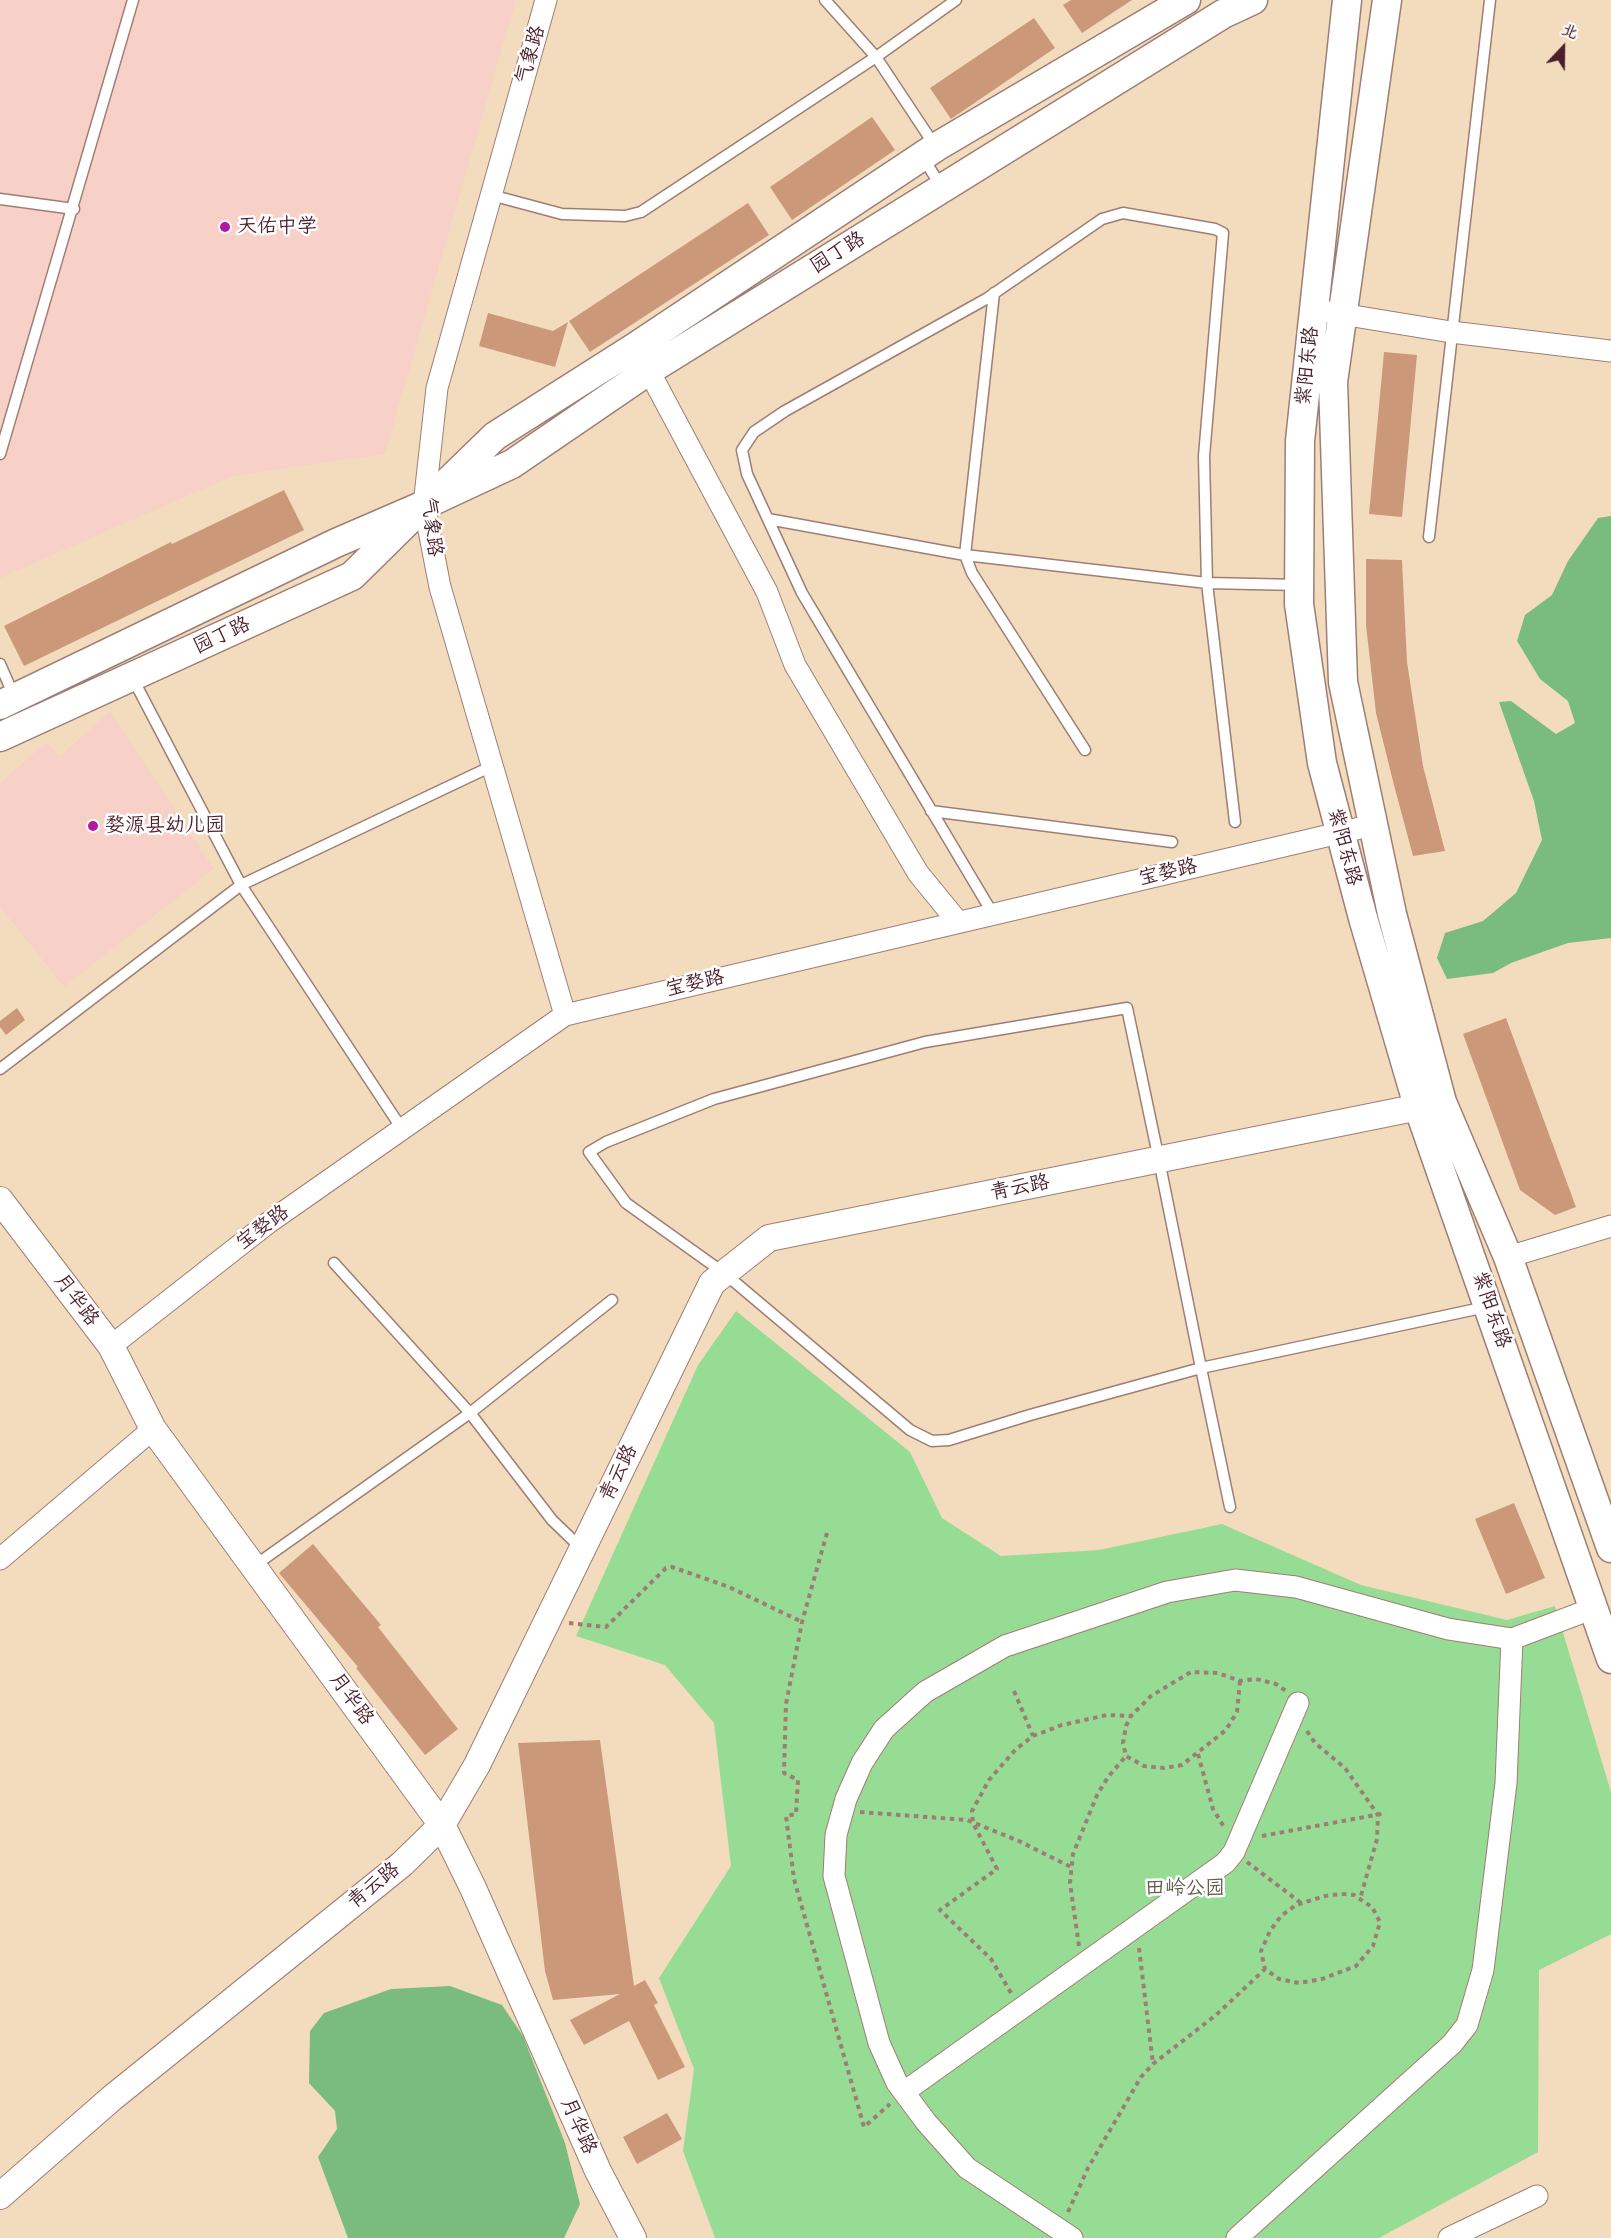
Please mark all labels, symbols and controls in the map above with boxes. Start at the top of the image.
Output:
text: 北 [1557,14,1583,47]
north arrow [1533,18,1593,78]
street label: 气象路 [511,23,551,87]
place label: 天佑中学 [237,215,317,239]
marker: 天佑中学 [218,220,232,234]
street label: 园丁路 [806,227,870,279]
street label: 紫阳东路 [1292,325,1324,407]
street label: 气象路 [415,496,447,558]
street label: 园丁路 [190,612,254,660]
street label: 紫阳东路 [1322,805,1366,889]
place label: 婺源县幼儿园 [105,814,225,838]
marker: 婺源县幼儿园 [86,819,100,833]
street label: 宝婺路 [1136,855,1200,891]
street label: 宝婺路 [663,966,727,1002]
street label: 青云路 [988,1170,1052,1206]
street label: 宝婺路 [232,1200,294,1256]
street label: 紫阳东路 [1467,1268,1515,1352]
street label: 月华路 [48,1269,104,1331]
street label: 青云路 [595,1441,643,1505]
street label: 月华路 [324,1668,378,1730]
street label: 青云路 [343,1858,405,1914]
park label: 田岭公园 [1145,1877,1225,1901]
street label: 月华路 [555,2094,601,2158]

